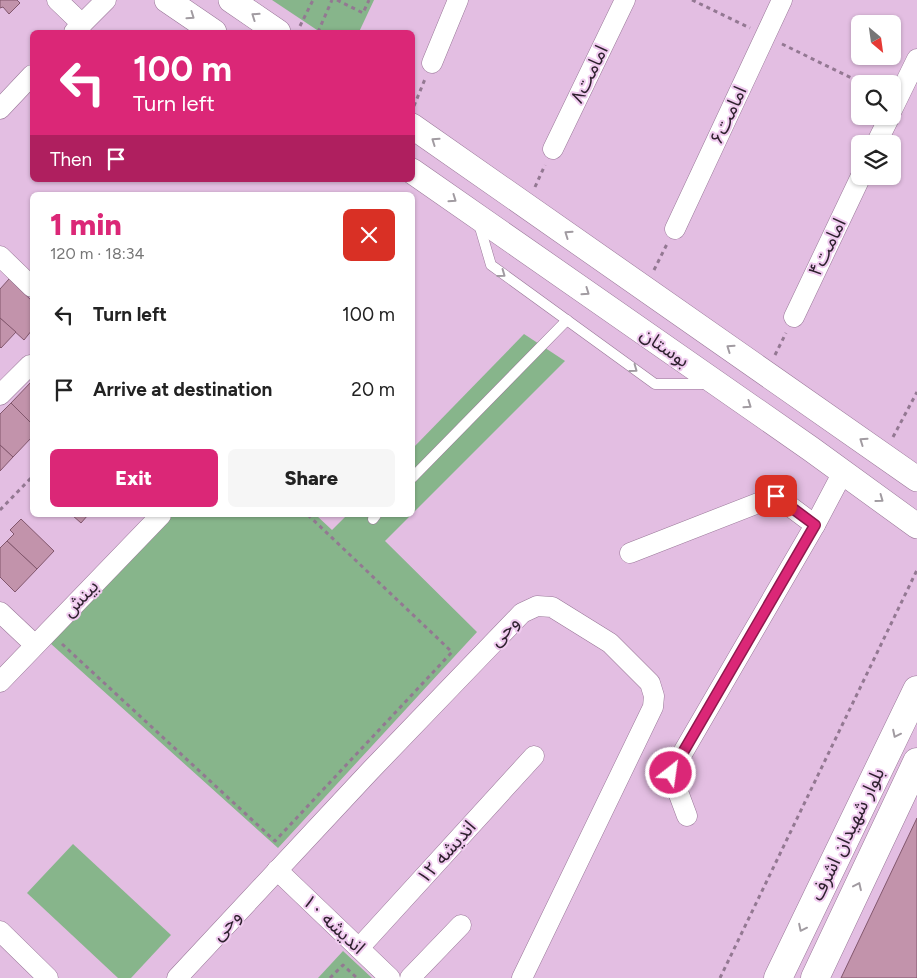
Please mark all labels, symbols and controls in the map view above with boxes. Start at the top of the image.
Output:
one-way arrow [185,10,194,19]
one-way arrow [251,13,261,22]
north arrow [851,15,901,65]
map controls [851,15,901,185]
street label: امامت۸ [565,41,613,107]
text: 100 m [133,48,232,90]
icon: left [50,50,115,115]
button: search [851,75,901,125]
street label: امامت۶ [705,82,751,148]
text: Turn left [133,90,215,117]
button: layers [851,135,901,185]
one-way arrow [431,138,441,147]
icon: arrive [102,145,130,173]
text: Then [50,148,92,171]
one-way arrow [447,193,456,202]
text: 1 min [50,206,122,243]
button: close [343,209,395,261]
street label: امامت۴ [803,214,851,280]
one-way arrow [564,231,574,240]
text: 120 m · 18:34 [50,244,144,263]
one-way arrow [496,268,506,277]
one-way arrow [580,286,590,295]
icon: left [50,301,78,329]
text: Turn left [93,303,167,326]
text: 100 m [342,303,395,326]
street label: بوستان [636,322,694,372]
one-way arrow [726,345,736,354]
one-way arrow [628,363,638,372]
icon: arrive [50,376,78,404]
text: Arrive at destination [93,378,272,401]
text: 20 m [351,378,395,401]
one-way arrow [742,399,752,408]
one-way arrow [859,438,869,447]
button: Exit [50,449,218,507]
button: Share [228,449,395,507]
pin [755,475,797,517]
icon: arrive [762,482,790,510]
one-way arrow [874,493,884,502]
street label: بینش [57,575,103,621]
street label: وحی [484,611,524,651]
one-way arrow [892,729,902,738]
position arrow [644,746,696,798]
street label: بلوار شهیدان اشرف [805,764,889,904]
street label: اندیشه ۱۲ [412,816,480,888]
one-way arrow [852,883,862,892]
street label: اندیشه ۱۰ [298,889,370,959]
street label: وحی [206,905,246,945]
one-way arrow [798,923,808,932]

